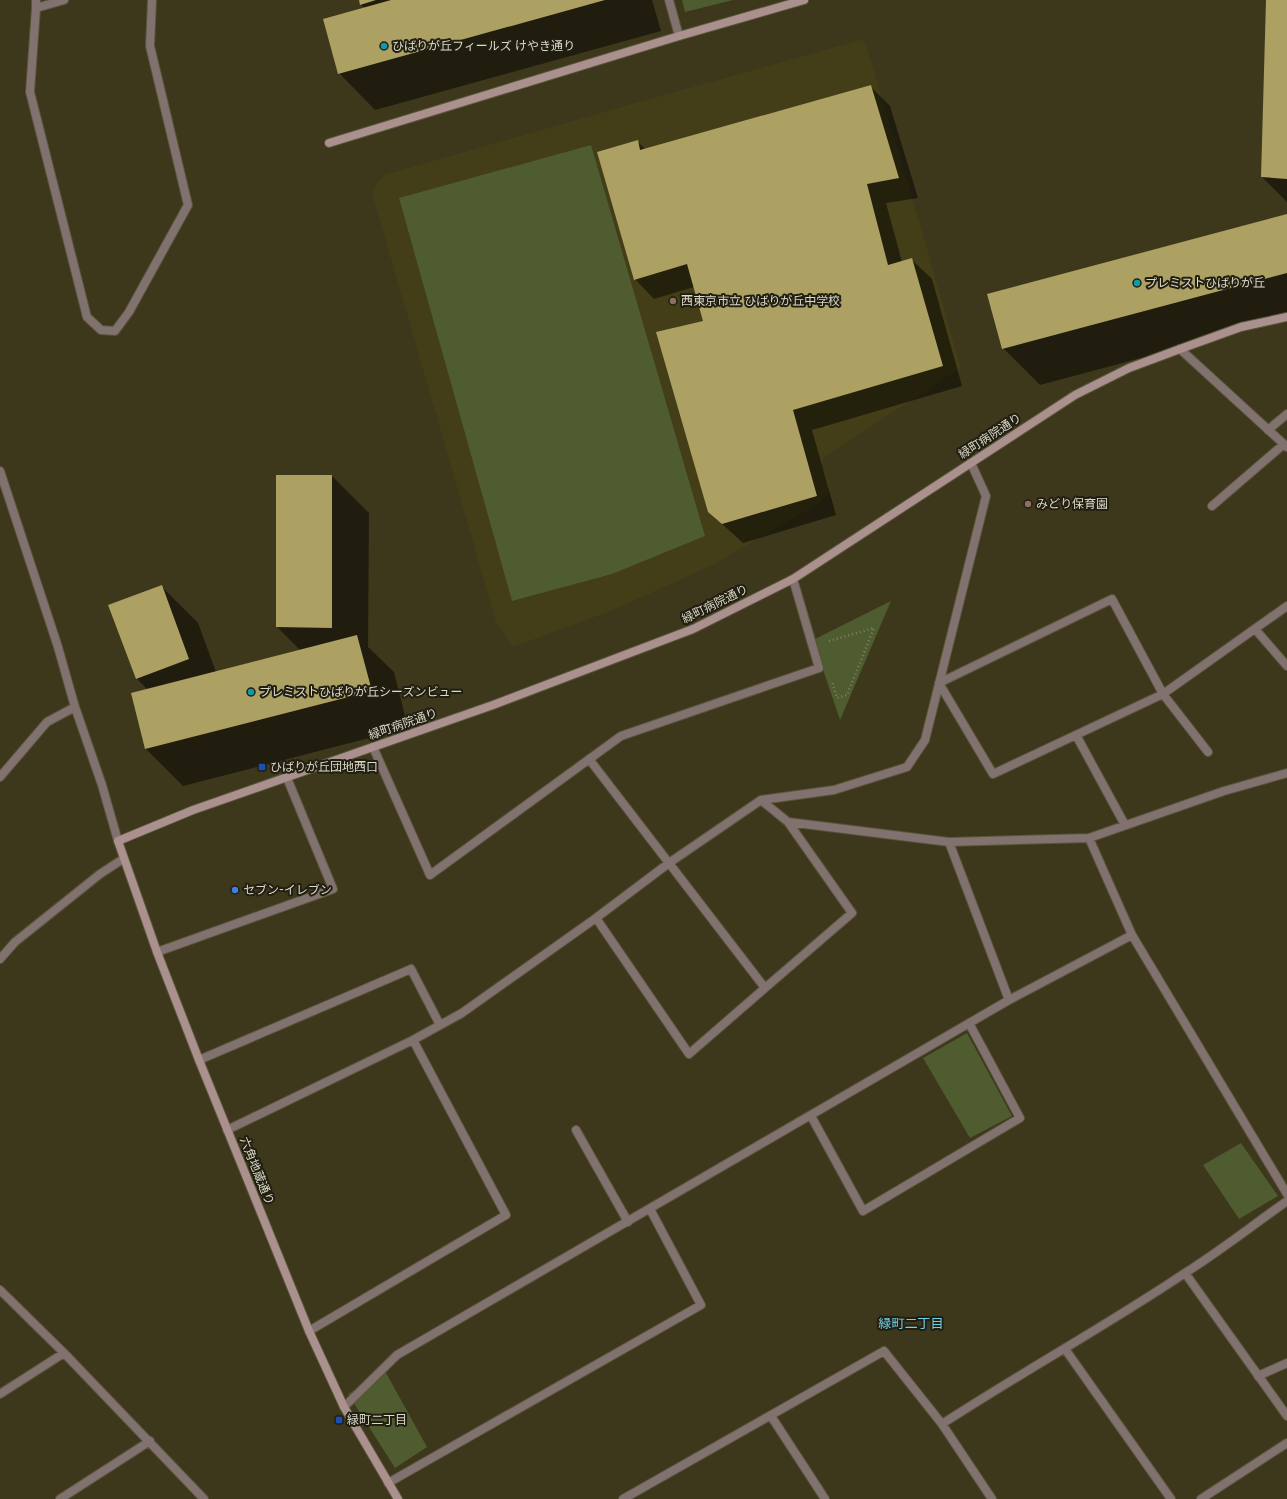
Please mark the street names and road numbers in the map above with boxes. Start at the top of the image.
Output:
street label: 緑町病院通り [956,411,1024,461]
street label: 緑町病院通り [680,582,750,626]
street label: 緑町病院通り [367,706,439,742]
street label: 六角地蔵通り [237,1135,277,1207]

